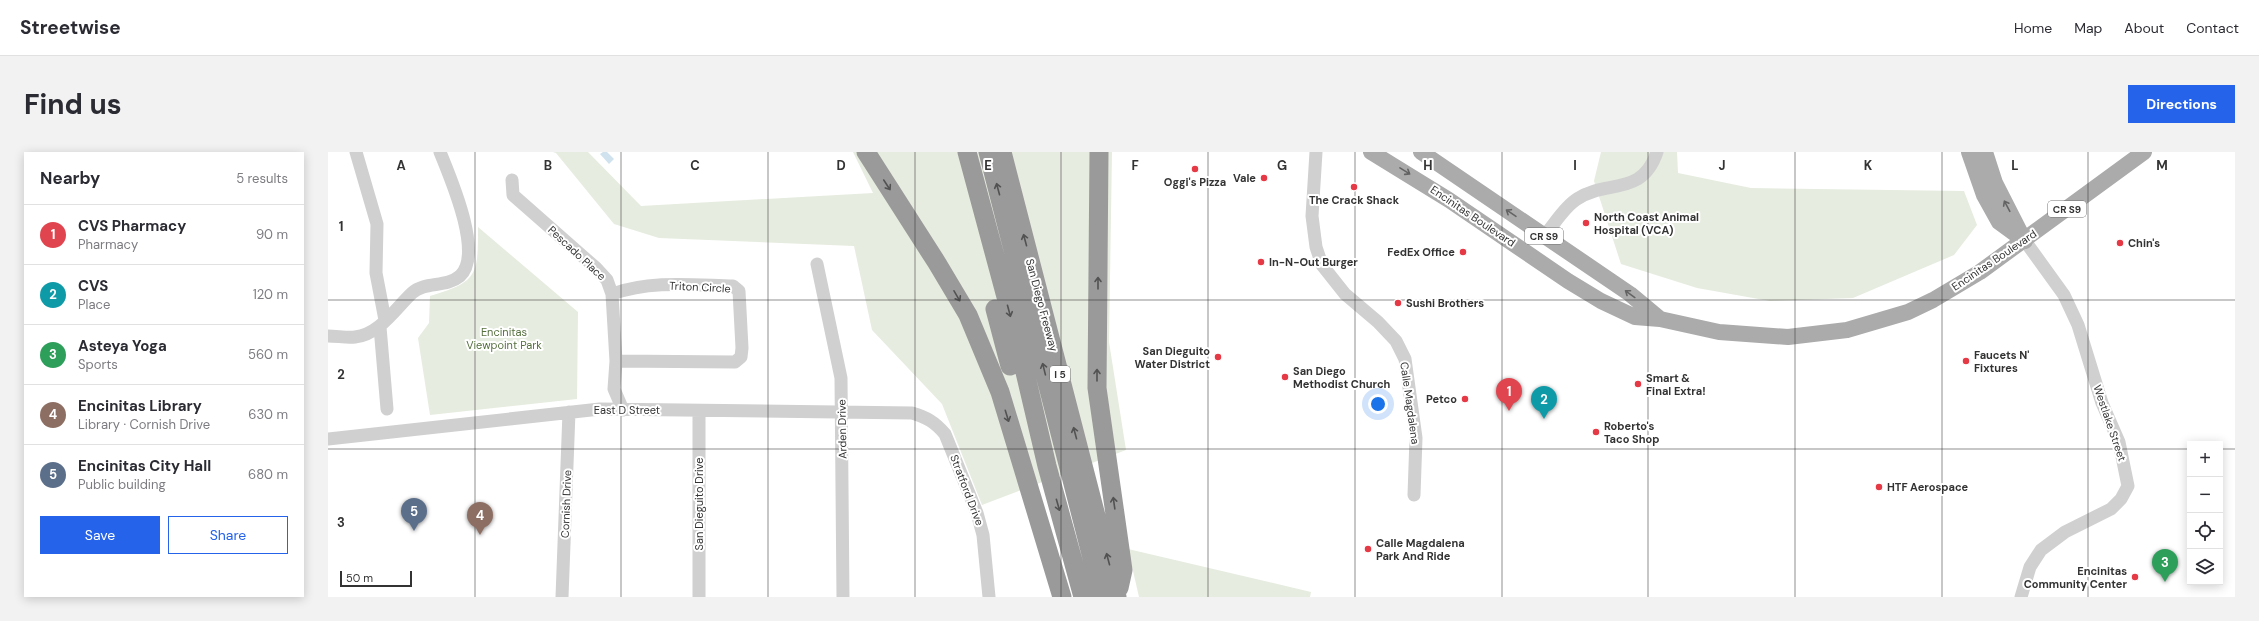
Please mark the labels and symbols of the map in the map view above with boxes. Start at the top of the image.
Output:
text: A [396,157,406,174]
text: B [544,157,552,174]
text: C [690,157,700,174]
text: D [836,157,846,174]
text: E [984,157,992,174]
text: F [1131,157,1139,174]
text: G [1277,157,1287,174]
text: H [1423,157,1433,174]
text: I [1573,157,1577,174]
text: J [1718,157,1726,174]
text: K [1864,157,1873,174]
text: L [2011,157,2019,174]
text: M [2156,157,2168,174]
marker: Oggi's Pizza [1190,164,1200,174]
one-way arrow [1399,167,1410,175]
place label: Vale [1233,171,1256,185]
marker: Vale [1259,173,1269,183]
place label: Oggi's Pizza [1164,175,1226,189]
one-way arrow [884,179,892,191]
marker: The Crack Shack [1349,182,1359,192]
street label: Encinitas Boulevard [1428,182,1518,250]
one-way arrow [993,183,1001,196]
place label: The Crack Shack [1309,193,1400,207]
one-way arrow [2002,200,2010,212]
road number: CR S9 [2048,201,2086,217]
one-way arrow [1505,209,1516,217]
place label: North Coast Animal Hospital (VCA) [1594,210,1699,237]
text: 1 [339,218,343,235]
marker: North Coast Animal Hospital (VCA) [1581,218,1591,228]
street label: Pescado Place [545,223,609,283]
street label: Encinitas Boulevard [1949,226,2039,294]
road number: CR S9 [1525,228,1563,244]
one-way arrow [1020,234,1028,247]
place label: Chin's [2128,236,2160,250]
marker: Chin's [2115,238,2125,248]
place label: FedEx Office [1387,245,1455,259]
marker: FedEx Office [1458,247,1468,257]
place label: In-N-Out Burger [1269,255,1358,269]
street label: San Diego Freeway [1023,257,1061,353]
marker: In-N-Out Burger [1256,257,1266,267]
one-way arrow [1094,277,1102,290]
street label: Triton Circle [669,278,731,296]
one-way arrow [953,290,961,302]
one-way arrow [1624,290,1635,299]
place label: Sushi Brothers [1406,296,1484,310]
marker: Sushi Brothers [1393,298,1403,308]
one-way arrow [1006,305,1014,318]
park label: Encinitas Viewpoint Park [466,325,542,352]
place label: San Dieguito Water District [1135,344,1210,371]
place label: Faucets N' Fixtures [1974,348,2029,375]
marker: San Dieguito Water District [1213,352,1223,362]
marker: Faucets N' Fixtures [1961,356,1971,366]
street label: Calle Magdalena [1397,361,1423,445]
one-way arrow [1040,363,1047,376]
place label: San Diego Methodist Church [1293,364,1391,391]
text: 2 [337,366,345,383]
road number: I 5 [1050,366,1070,382]
one-way arrow [1093,369,1101,382]
place label: Smart & Final Extra! [1646,371,1706,398]
marker: San Diego Methodist Church [1280,372,1290,382]
pin: 1 [1496,378,1522,411]
marker: Smart & Final Extra! [1633,379,1643,389]
street label: Westlake Street [2090,383,2130,463]
pin: 2 [1531,386,1557,419]
place label: Petco [1426,392,1457,406]
your location [1368,394,1388,414]
marker: Petco [1460,394,1470,404]
street label: Arden Drive [834,399,850,459]
street label: East D Street [594,403,660,417]
one-way arrow [1004,409,1011,422]
place label: Roberto's Taco Shop [1604,419,1659,446]
one-way arrow [1071,427,1078,440]
marker: Roberto's Taco Shop [1591,427,1601,437]
street label: Stratford Drive [947,453,987,527]
street label: San Dieguito Drive [692,458,706,550]
street label: Cornish Drive [558,470,574,538]
place label: HTF Aerospace [1887,480,1969,494]
marker: HTF Aerospace [1874,482,1884,492]
one-way arrow [1110,497,1118,510]
pin: 5 [401,498,427,531]
one-way arrow [1055,499,1062,512]
pin: 4 [467,502,493,535]
text: 3 [337,514,345,531]
place label: Calle Magdalena Park And Ride [1376,536,1465,563]
marker: Calle Magdalena Park And Ride [1363,544,1373,554]
pin: 3 [2152,549,2178,582]
one-way arrow [1103,553,1111,566]
place label: Encinitas Community Center [2024,564,2127,591]
scale bar [340,569,412,588]
marker: Encinitas Community Center [2130,572,2140,582]

